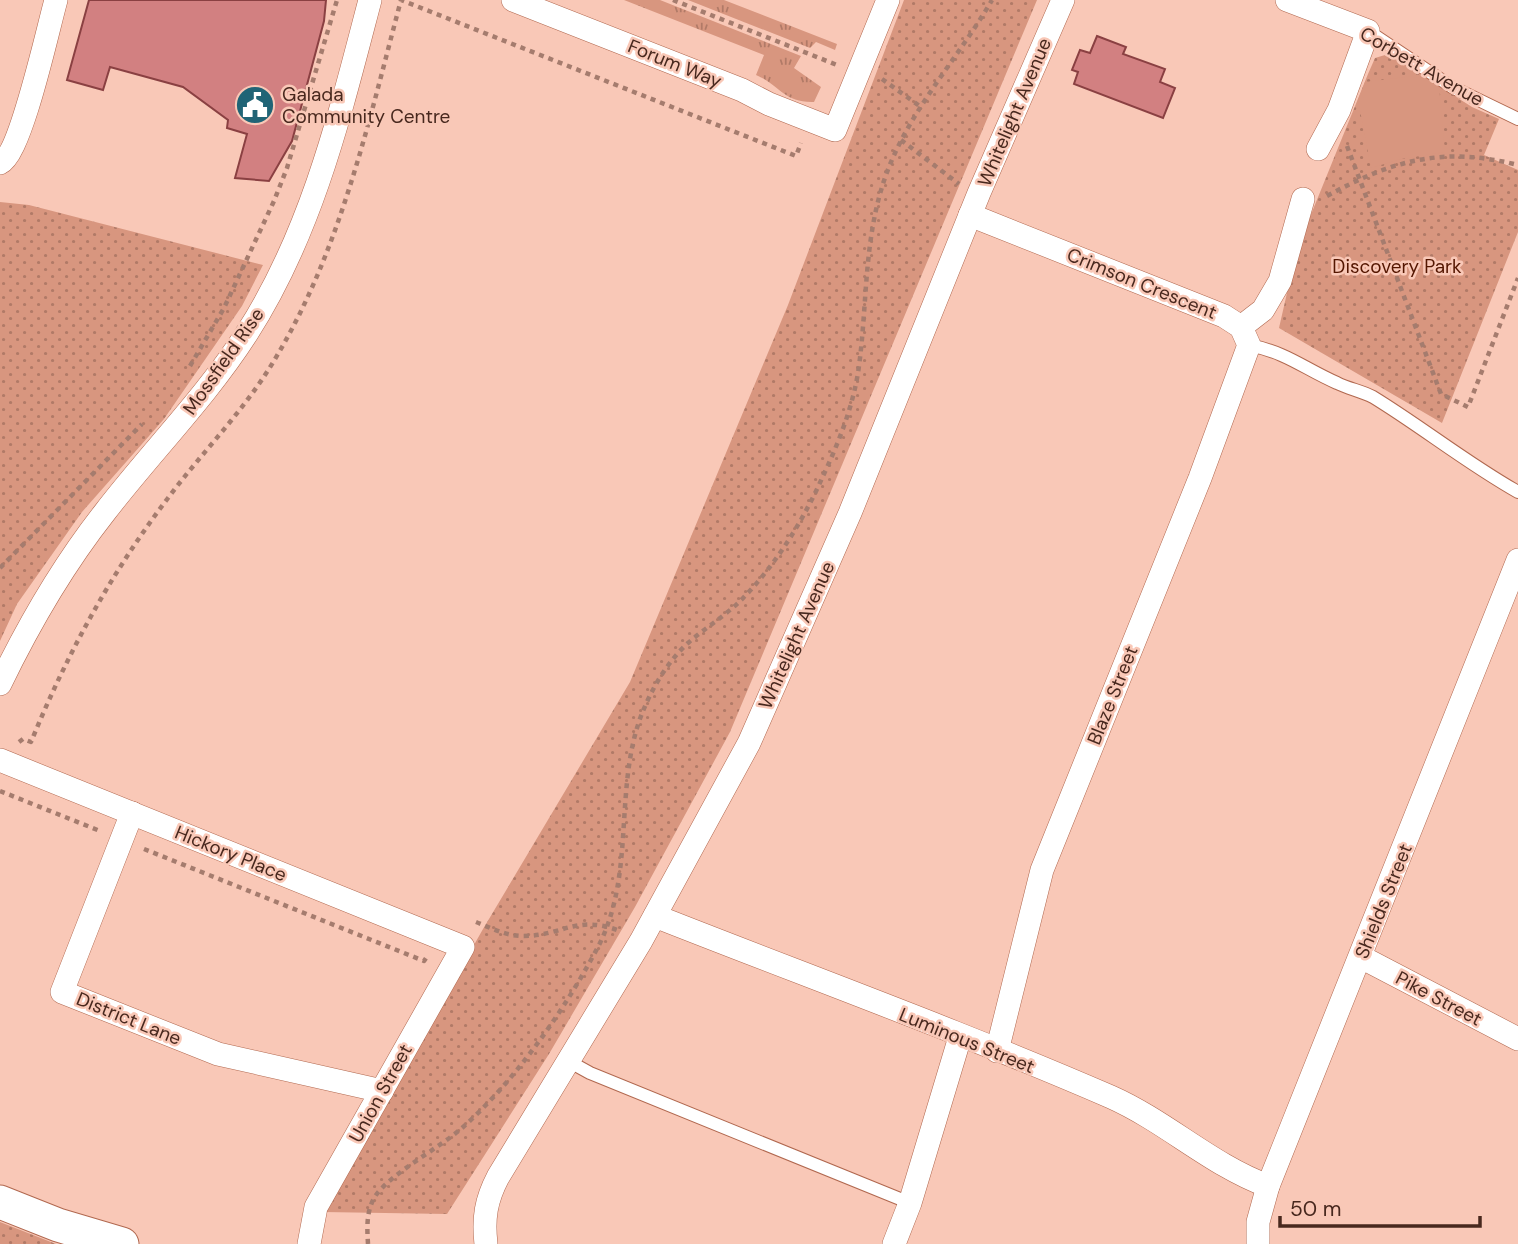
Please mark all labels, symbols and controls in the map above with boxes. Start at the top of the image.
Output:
street label: Corbett Avenue [1355,21,1488,112]
street label: Forum Way [624,33,726,94]
street label: Whitelight Avenue [972,34,1057,190]
place label: Galada Community Centre [282,82,450,129]
public building icon: Galada Community Centre [234,84,276,126]
street label: Crimson Crescent [1063,242,1220,325]
park label: Discovery Park [1332,254,1462,279]
street label: Mossfield Rise [177,303,270,420]
street label: Whitelight Avenue [753,557,840,713]
street label: Blaze Street [1081,642,1144,748]
street label: Hickory Place [171,820,290,887]
street label: Shields Street [1349,840,1418,962]
street label: Pike Street [1391,965,1486,1032]
street label: District Lane [73,986,185,1051]
street label: Luminous Street [895,1002,1038,1079]
street label: Union Street [343,1040,418,1147]
scale bar [1280,1184,1480,1228]
text: 50 m [1290,1195,1341,1223]

